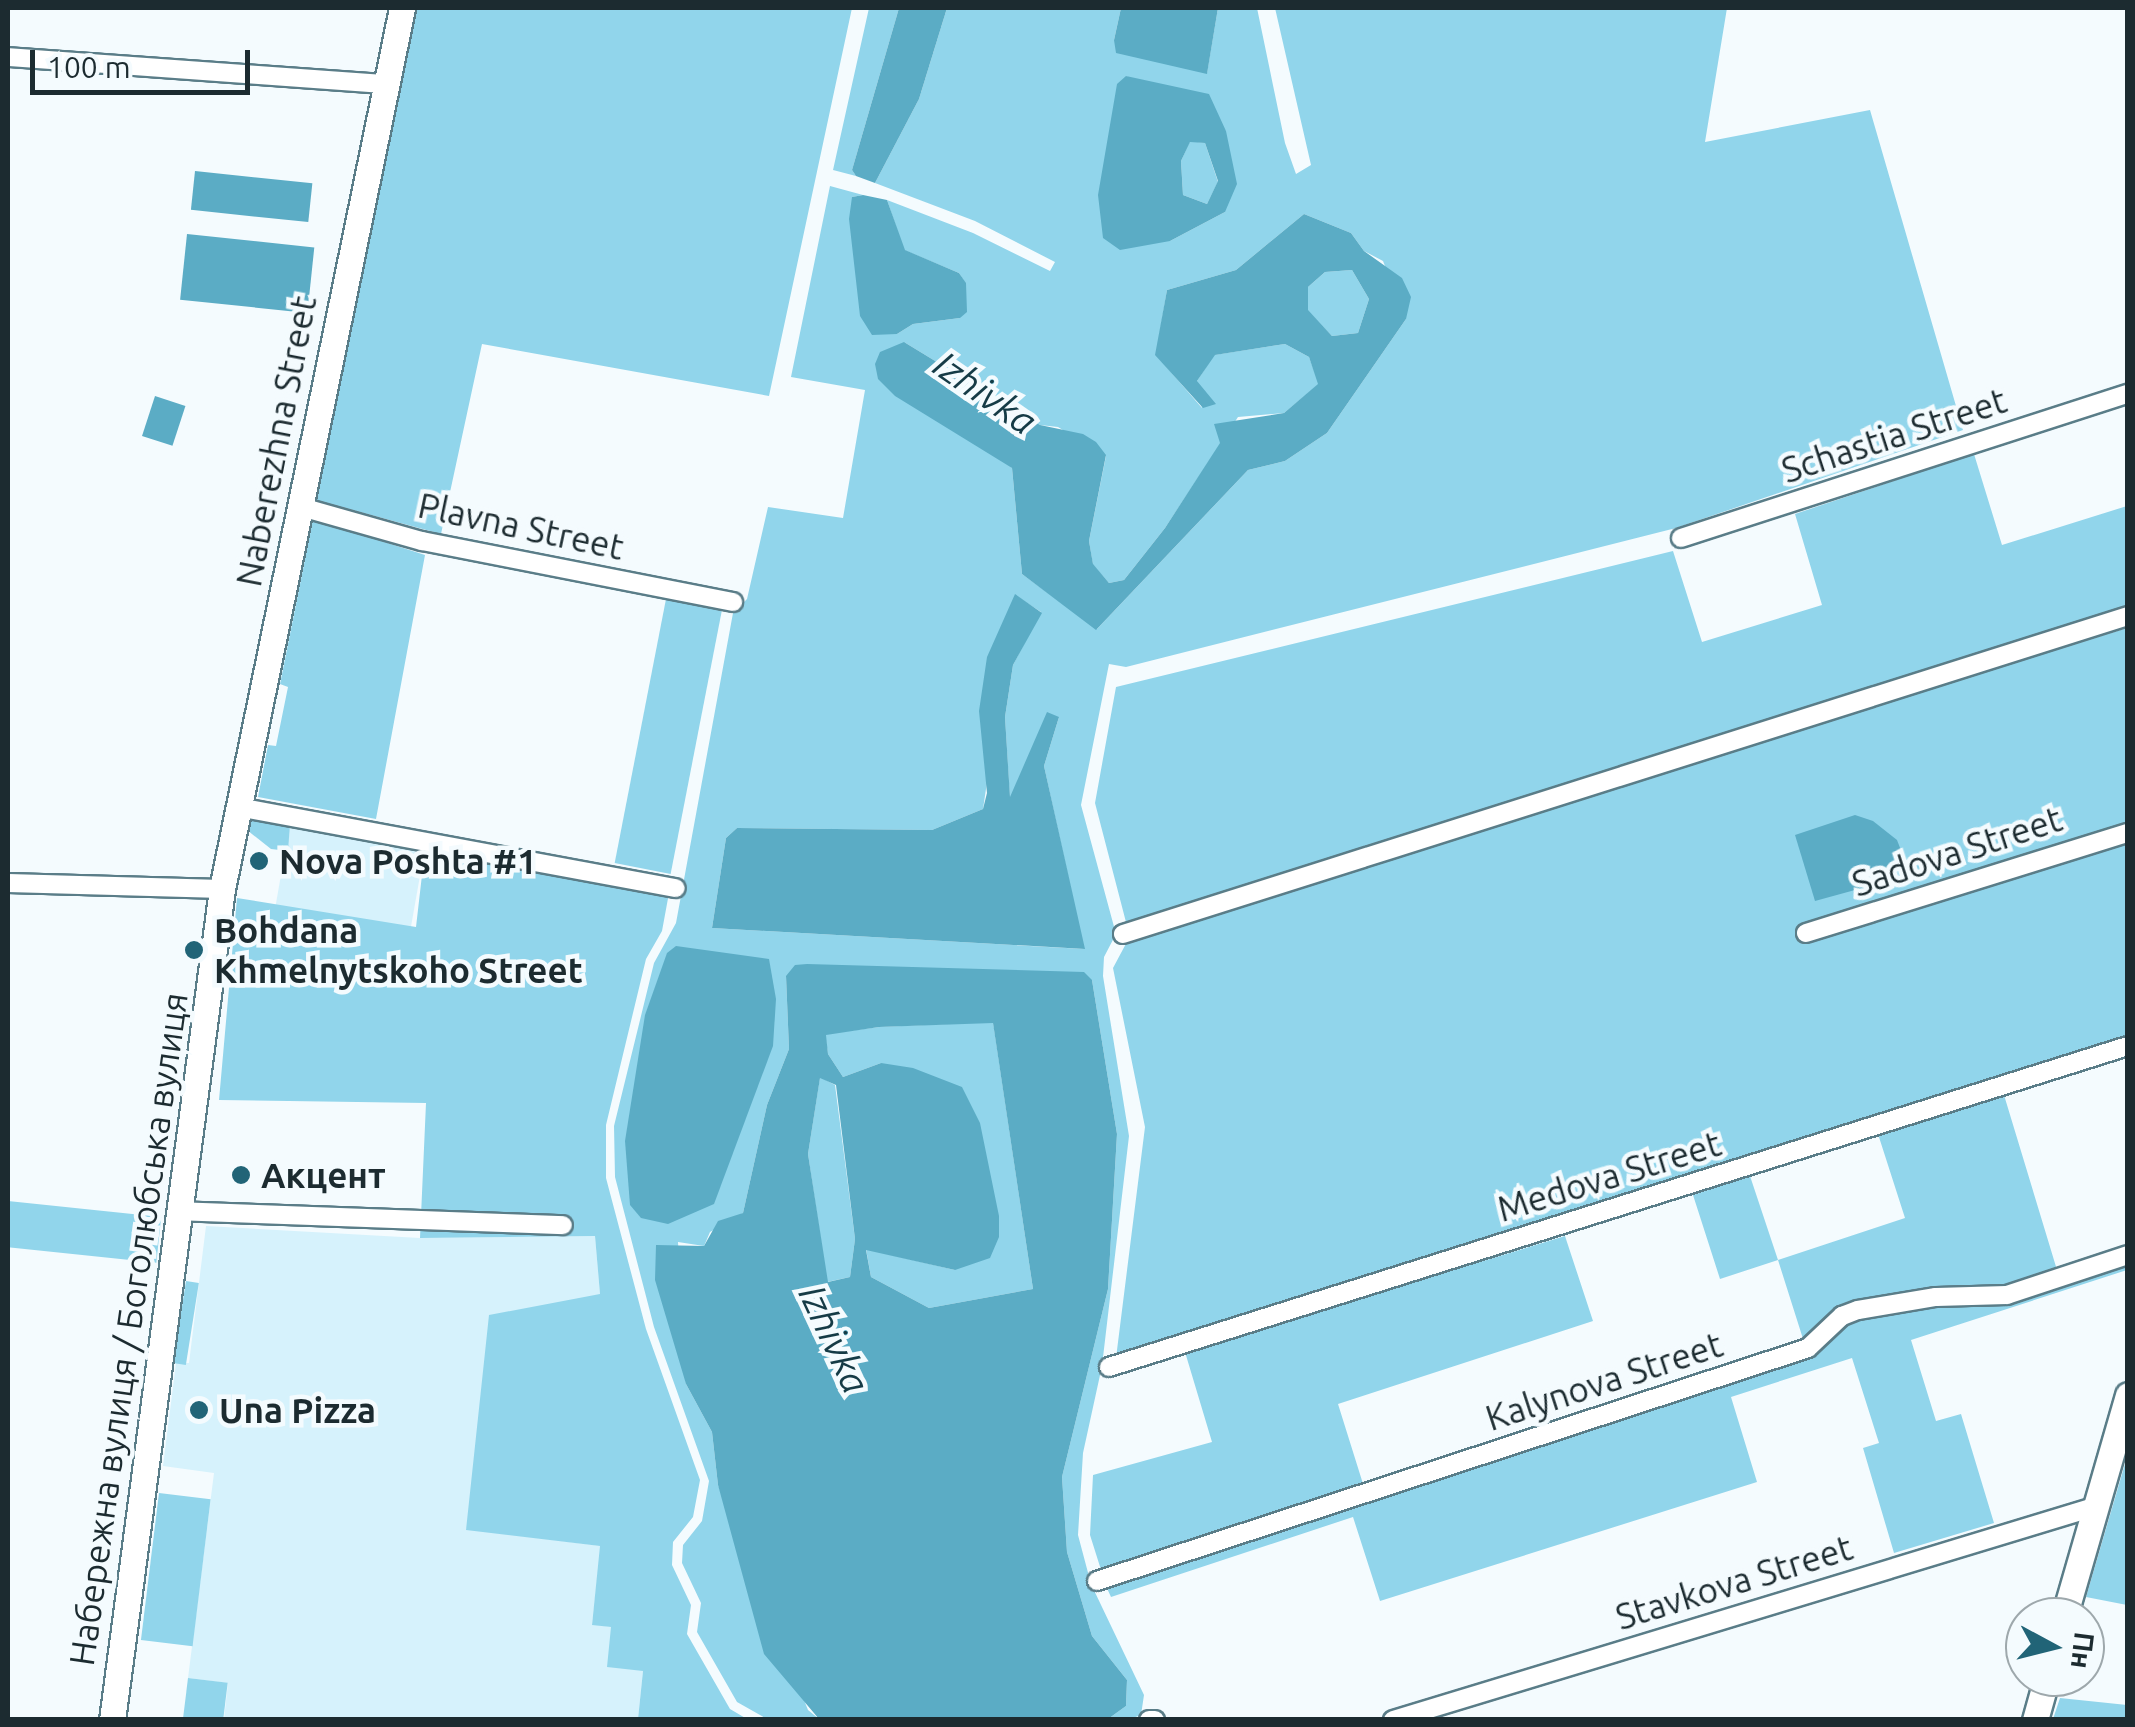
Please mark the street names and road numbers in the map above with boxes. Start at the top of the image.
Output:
street label: Naberezhna Street [227,292,325,590]
street label: Schastia Street [1776,379,2012,491]
street label: Plavna Street [414,484,628,568]
street label: Sadova Street [1847,797,2067,905]
street label: Набережна вулиця / Боголюбська вулиця [60,990,196,1668]
street label: Medova Street [1492,1122,1726,1230]
street label: Kalynova Street [1480,1323,1728,1439]
street label: Stavkova Street [1611,1526,1857,1638]

